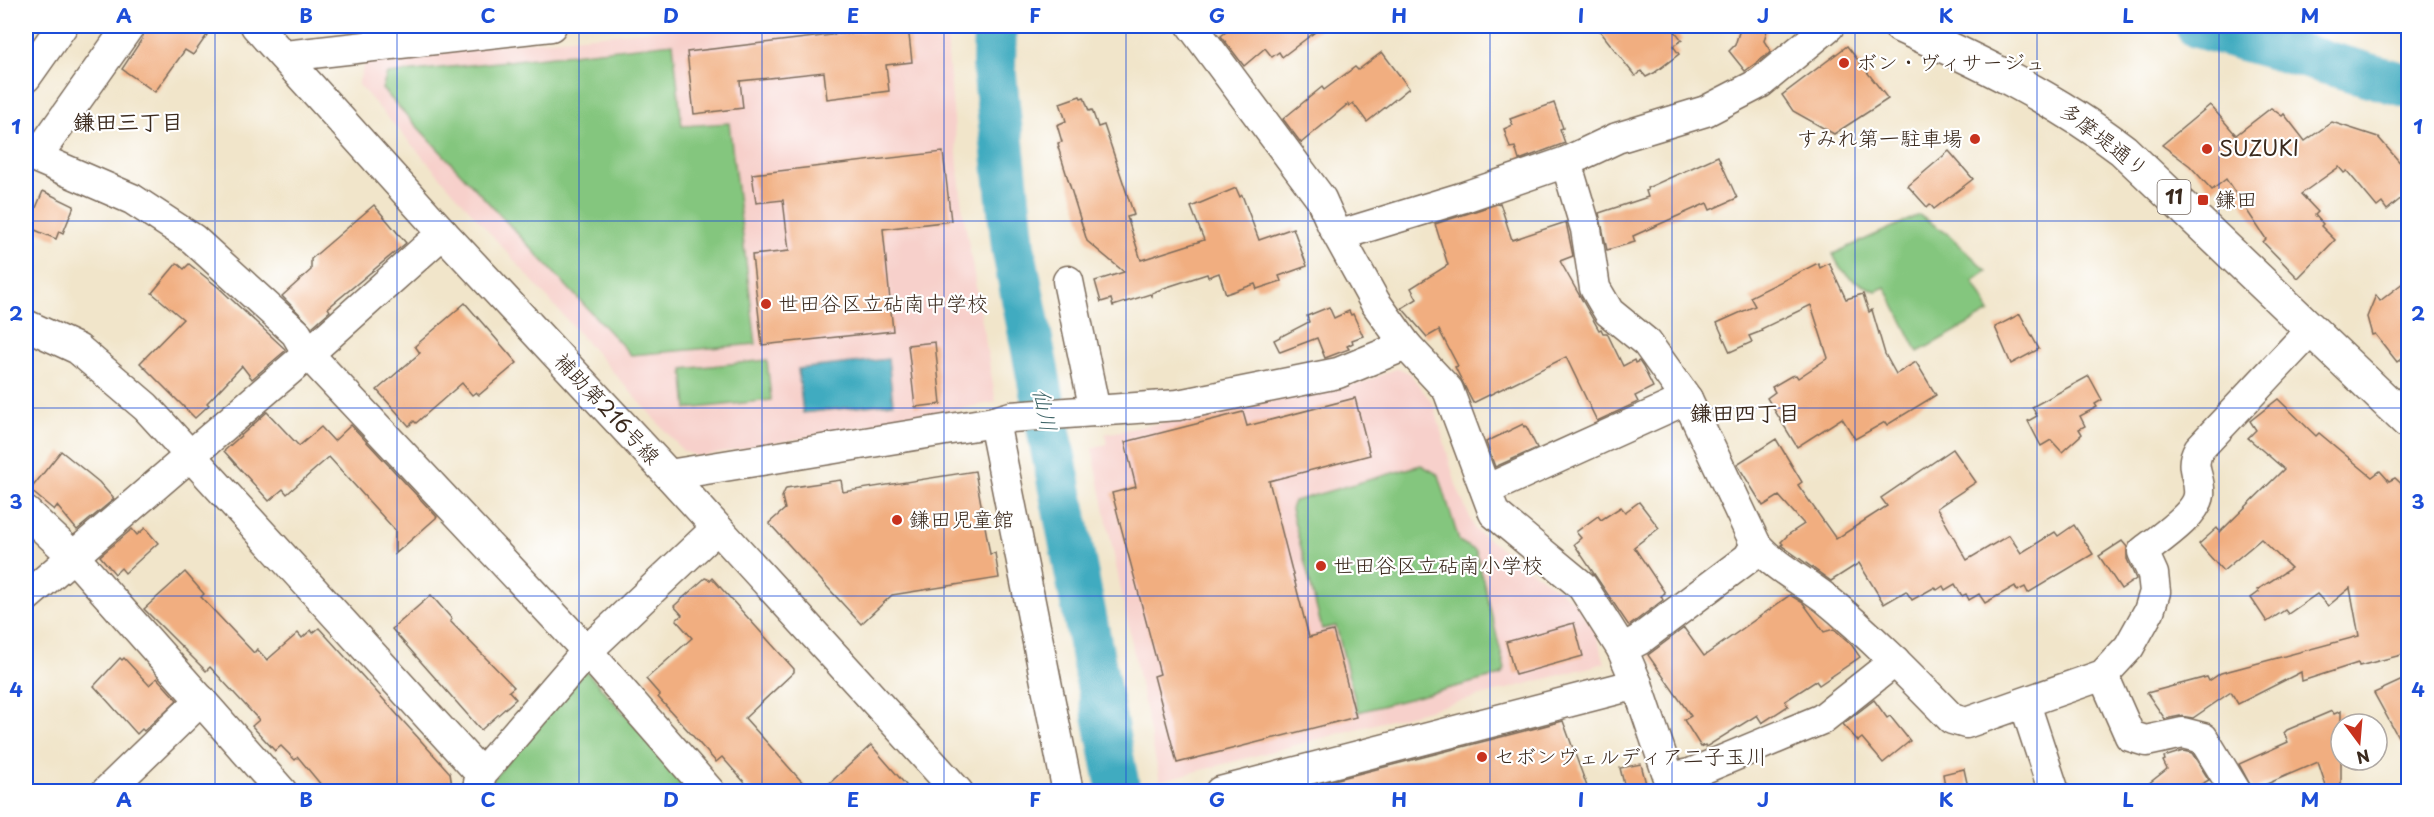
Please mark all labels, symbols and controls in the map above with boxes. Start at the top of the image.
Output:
text: A [116,0,132,30]
text: B [299,0,313,30]
text: C [480,0,496,30]
text: D [663,0,679,30]
text: E [847,0,859,30]
text: F [1029,0,1041,30]
text: G [1209,0,1225,30]
text: H [1391,0,1407,30]
text: I [1578,0,1584,30]
text: J [1757,0,1769,30]
text: K [1939,0,1954,30]
text: L [2122,0,2134,30]
text: M [2301,0,2319,30]
place label: ボン・ヴィサージュ [1856,45,2045,77]
marker: ボン・ヴィサージュ [1837,56,1851,70]
street label: 多摩堤通り [2054,93,2156,183]
district label: 鎌田三丁目 [73,104,183,137]
text: 1 [11,111,21,141]
text: 1 [2413,111,2423,141]
place label: すみれ第一駐車場 [1797,121,1963,153]
place label: SUZUKI [2219,131,2299,163]
marker: すみれ第一駐車場 [1968,132,1982,146]
marker: SUZUKI [2200,142,2214,156]
road number: 11 [2158,180,2190,214]
place label: 鎌田 [2215,182,2257,214]
marker: 鎌田 [2196,193,2210,207]
place label: 世田谷区立砧南中学校 [778,286,988,318]
marker: 世田谷区立砧南中学校 [759,297,773,311]
text: 2 [9,298,23,328]
text: 2 [2411,298,2425,328]
street label: 補助第216号線 [548,344,669,471]
water label: 仙川 [1026,385,1067,434]
district label: 鎌田四丁目 [1690,395,1800,428]
text: 3 [9,486,23,516]
text: 3 [2411,486,2425,516]
place label: 鎌田児童館 [909,502,1014,534]
marker: 鎌田児童館 [890,513,904,527]
place label: 世田谷区立砧南小学校 [1333,548,1543,580]
marker: 世田谷区立砧南小学校 [1314,559,1328,573]
text: 4 [9,674,23,704]
text: 4 [2411,674,2425,704]
north arrow [2329,712,2389,772]
place label: セボンヴェルディア二子玉川 [1494,739,1767,771]
text: N [2354,744,2373,771]
marker: セボンヴェルディア二子玉川 [1475,750,1489,764]
text: A [116,784,132,814]
text: B [299,784,313,814]
text: C [480,784,496,814]
text: D [663,784,679,814]
text: E [847,784,859,814]
text: F [1029,784,1041,814]
text: G [1209,784,1225,814]
text: H [1391,784,1407,814]
text: I [1578,784,1584,814]
text: J [1757,784,1769,814]
text: K [1939,784,1954,814]
text: L [2122,784,2134,814]
text: M [2301,784,2319,814]

